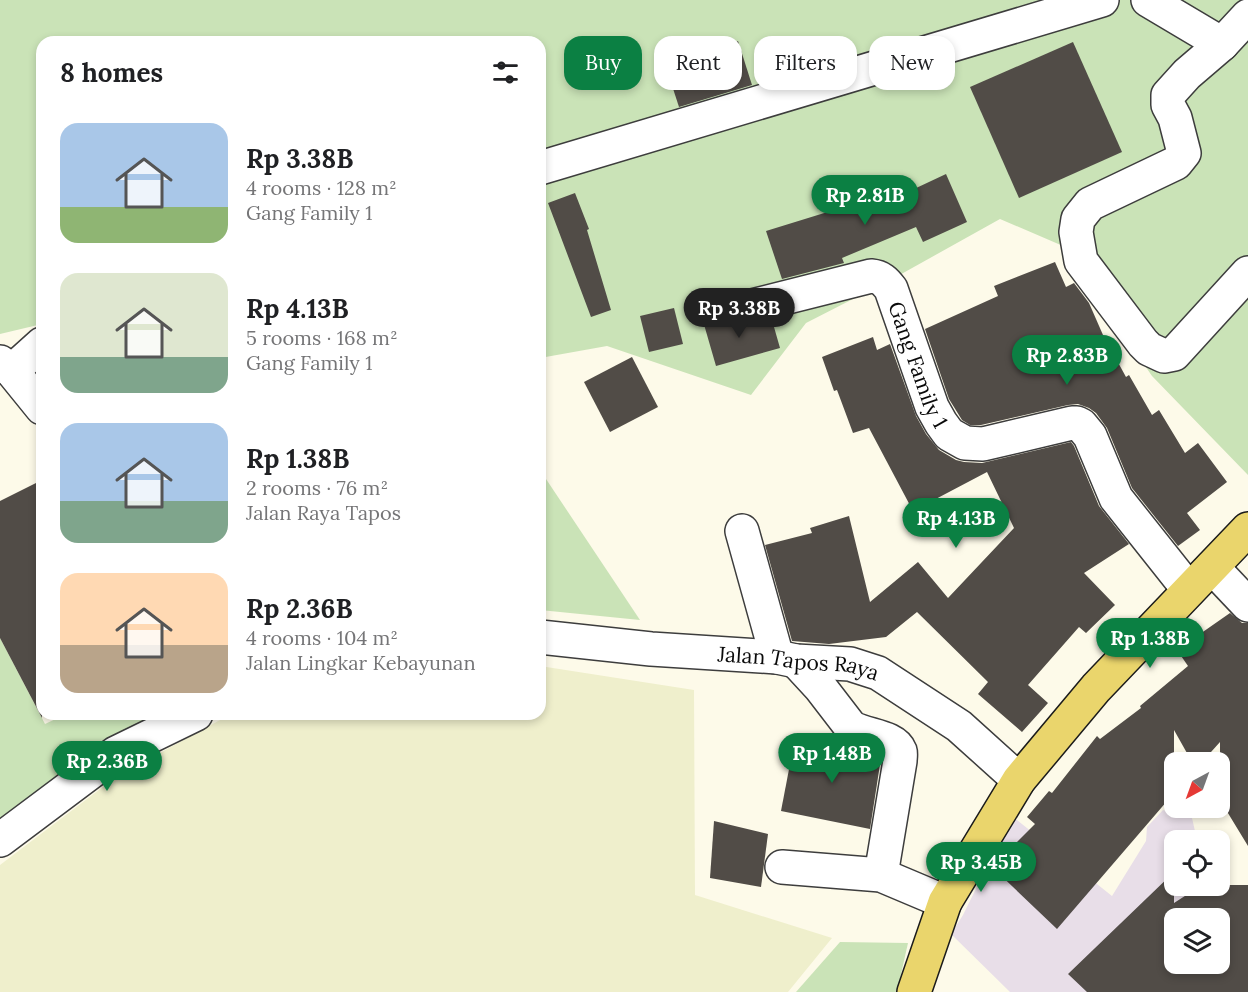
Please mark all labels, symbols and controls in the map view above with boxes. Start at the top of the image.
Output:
chip: Buy [564,36,642,90]
chip: Rent [654,36,742,90]
chip: Filters [754,36,857,90]
chip: New [869,36,955,90]
text: 8 homes [60,56,163,89]
icon: filters [489,56,522,89]
text: Rp 3.38B [246,142,353,175]
icon: home [108,147,180,219]
text: 4 rooms · 128 m² [246,175,397,200]
pin: Rp 2.81B [803,175,927,226]
text: Rp 2.81B [826,182,904,207]
text: Gang Family 1 [246,200,372,225]
pin: Rp 3.38B [677,288,801,339]
text: Rp 4.13B [246,292,349,325]
text: Rp 3.38B [698,295,780,320]
icon: home [108,297,180,369]
street label: Gang Family 1 [883,298,955,433]
text: 5 rooms · 168 m² [246,325,398,350]
pin: Rp 2.83B [1005,335,1129,386]
text: Rp 2.83B [1026,342,1108,367]
text: Gang Family 1 [246,350,372,375]
text: Rp 1.38B [246,442,349,475]
icon: home [108,447,180,519]
text: 2 rooms · 76 m² [246,475,388,500]
pin: Rp 4.13B [894,498,1018,549]
text: Jalan Raya Tapos [246,500,401,525]
text: Rp 4.13B [916,505,996,530]
text: Rp 2.36B [246,592,353,625]
icon: home [108,597,180,669]
pin: Rp 1.38B [1088,618,1212,669]
text: 4 rooms · 104 m² [246,625,398,650]
text: Rp 1.38B [1110,625,1190,650]
street label: Jalan Tapos Raya [716,640,883,686]
text: Jalan Lingkar Kebayunan [246,650,476,675]
pin: Rp 1.48B [770,733,894,784]
text: Rp 1.48B [792,740,872,765]
pin: Rp 2.36B [45,741,169,792]
text: Rp 2.36B [66,748,148,773]
north arrow [1164,752,1230,818]
map controls [1164,752,1230,974]
button: locate [1164,830,1230,896]
pin: Rp 3.45B [919,842,1043,893]
text: Rp 3.45B [940,849,1022,874]
button: layers [1164,908,1230,974]

